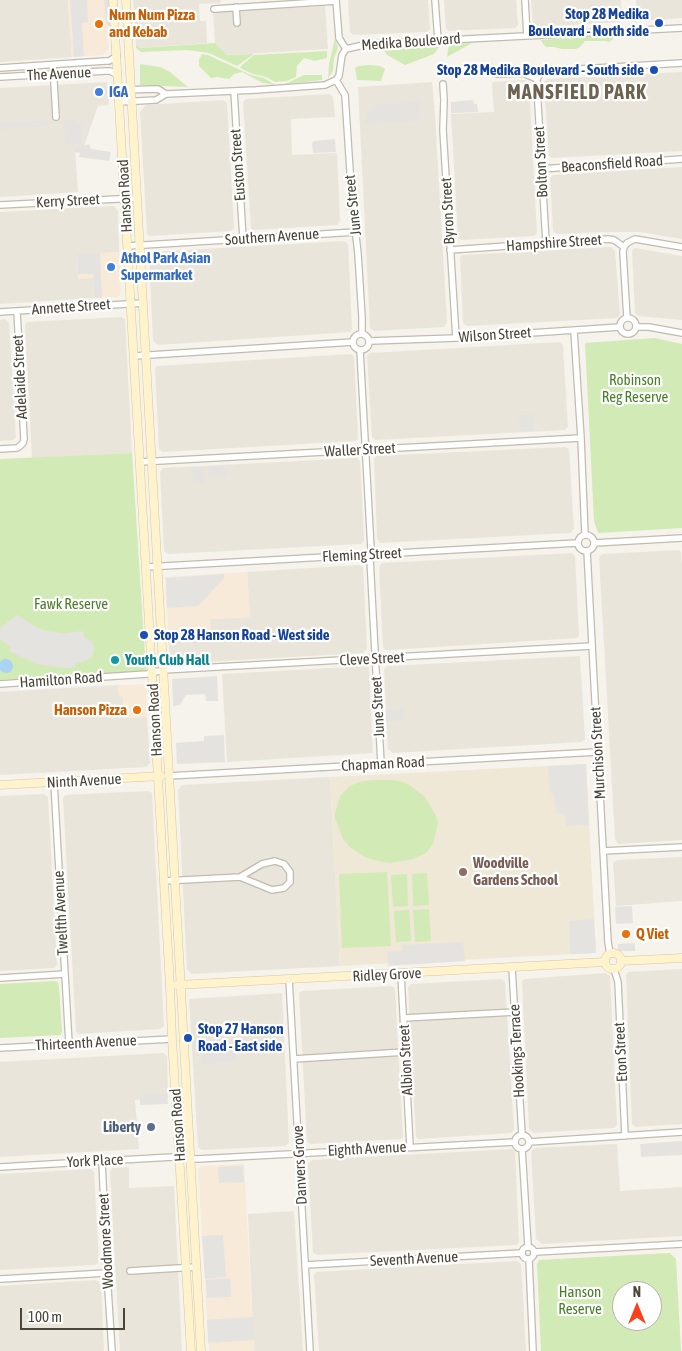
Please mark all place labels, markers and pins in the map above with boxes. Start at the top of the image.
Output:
place label: Stop 28 Medika Boulevard - North side [528,5,649,40]
place label: Num Num Pizza and Kebab [109,6,195,41]
marker: Stop 28 Medika Boulevard - North side [653,17,665,29]
marker: Num Num Pizza and Kebab [93,18,105,30]
place label: Stop 28 Medika Boulevard - South side [437,61,644,79]
marker: Stop 28 Medika Boulevard - South side [648,64,660,76]
place label: IGA [109,83,128,101]
marker: IGA [93,86,105,98]
place label: Athol Park Asian Supermarket [121,249,210,284]
marker: Athol Park Asian Supermarket [105,261,117,273]
place label: Stop 28 Hanson Road - West side [154,626,330,644]
marker: Stop 28 Hanson Road - West side [138,629,150,641]
place label: Youth Club Hall [125,651,209,669]
marker: Youth Club Hall [109,654,121,666]
place label: Hanson Pizza [54,701,127,719]
marker: Hanson Pizza [131,704,143,716]
place label: Woodville Gardens School [473,854,558,889]
marker: Woodville Gardens School [457,866,469,878]
place label: Q Viet [636,925,669,943]
marker: Q Viet [620,928,632,940]
place label: Stop 27 Hanson Road - East side [198,1020,283,1055]
marker: Stop 27 Hanson Road - East side [182,1032,194,1044]
place label: Liberty [103,1118,141,1136]
marker: Liberty [145,1121,157,1133]

